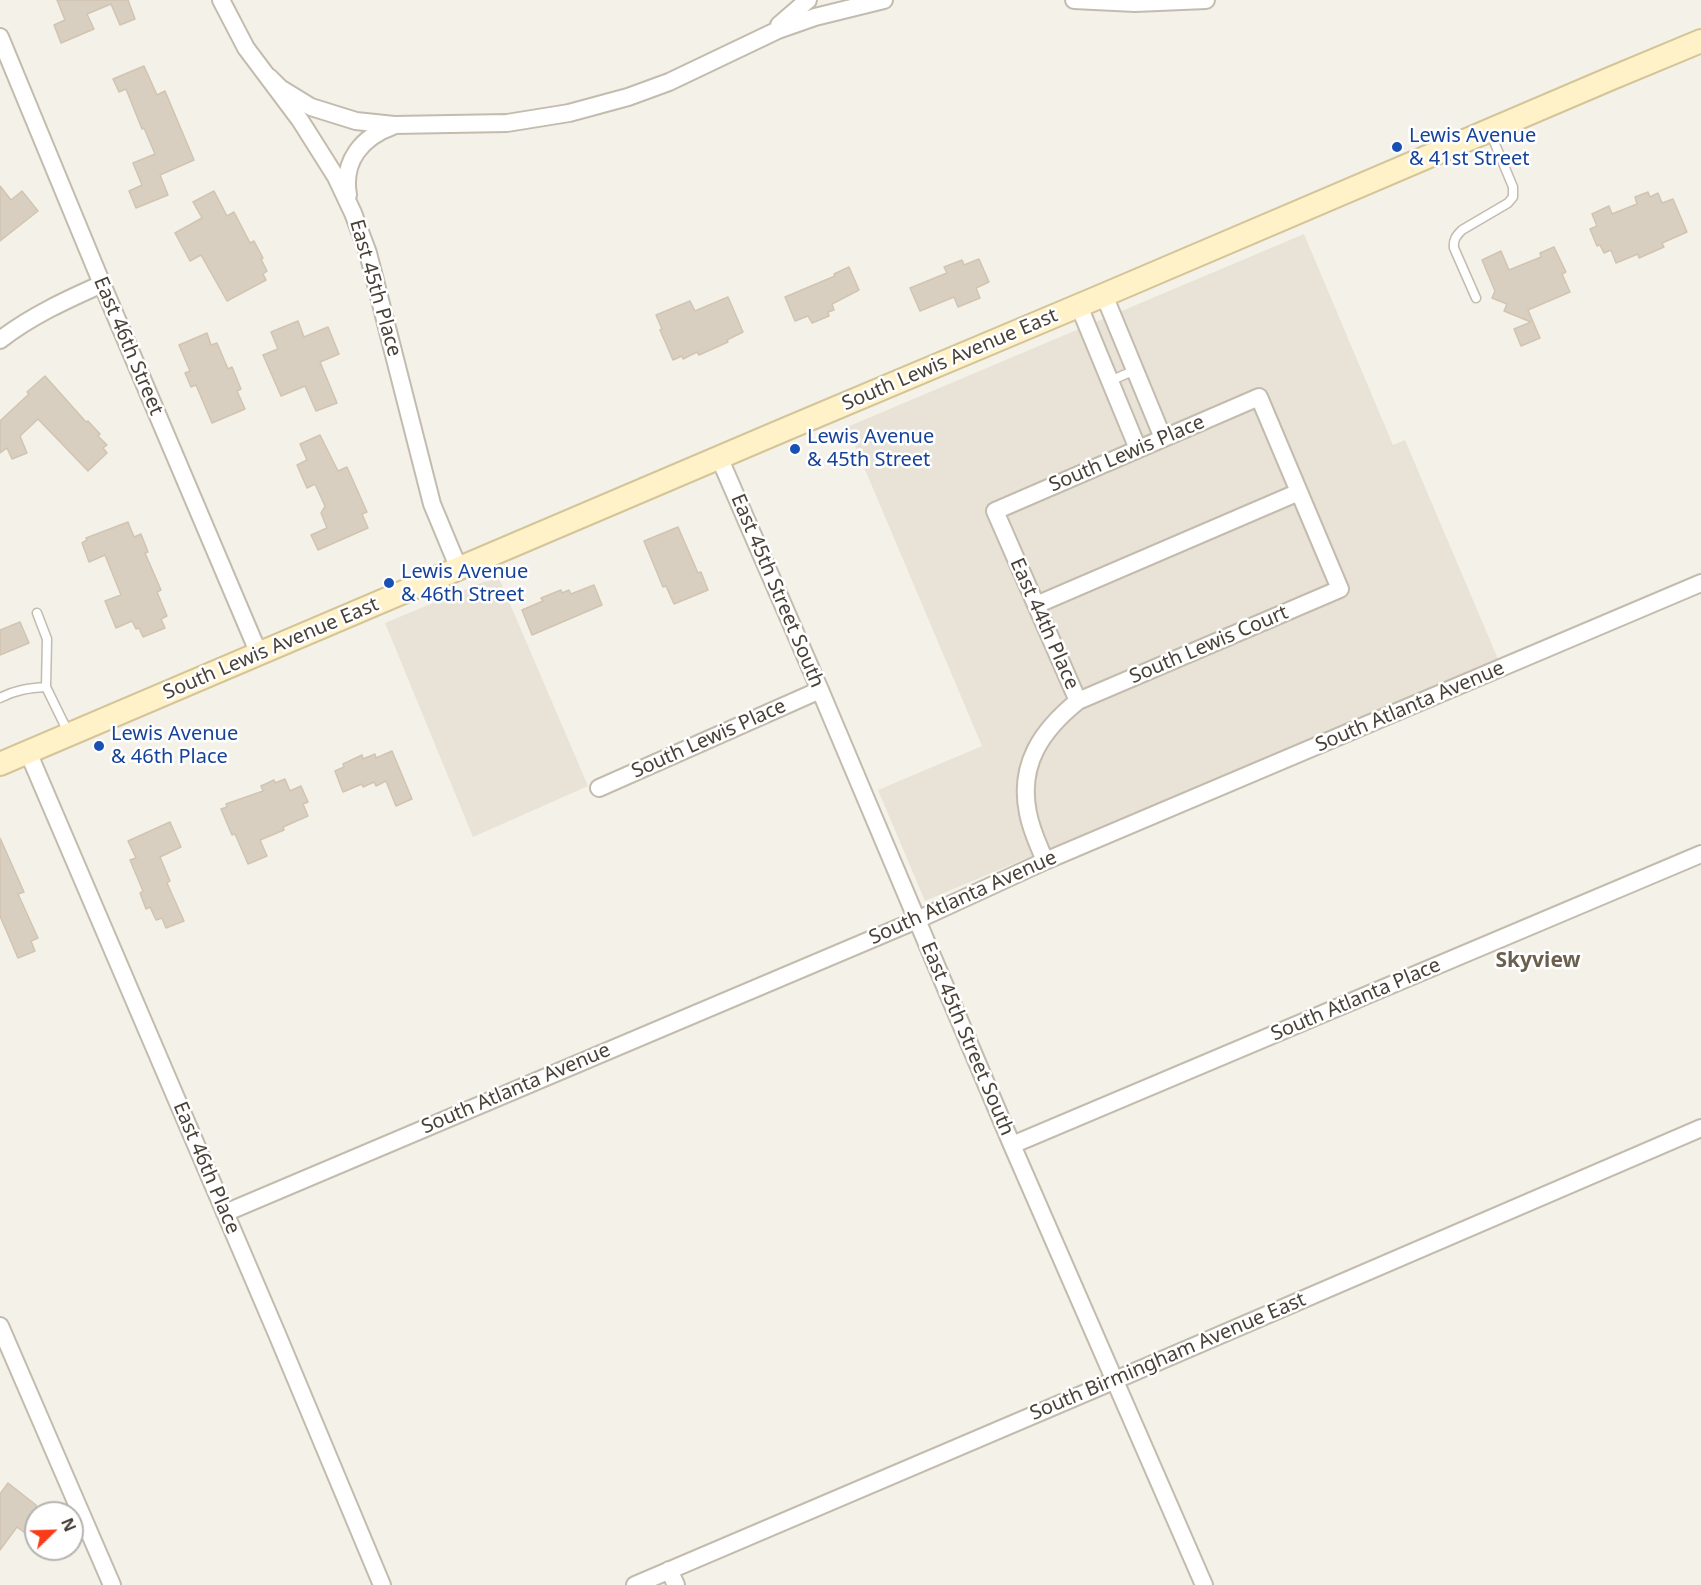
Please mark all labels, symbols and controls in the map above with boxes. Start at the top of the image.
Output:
place label: Lewis Avenue & 41st Street [1409,124,1536,171]
marker: Lewis Avenue & 41st Street [1390,140,1404,154]
street label: East 45th Place [344,217,406,359]
street label: East 46th Street [88,273,168,419]
street label: South Lewis Avenue East [839,304,1061,416]
street label: South Lewis Place [1046,410,1208,498]
place label: Lewis Avenue & 45th Street [807,425,934,472]
marker: Lewis Avenue & 45th Street [788,442,802,456]
street label: East 45th Street South [725,491,829,691]
street label: East 44th Place [1004,555,1084,693]
place label: Lewis Avenue & 46th Street [401,560,528,607]
marker: Lewis Avenue & 46th Street [382,576,396,590]
street label: South Lewis Avenue East [160,593,382,705]
street label: South Lewis Court [1126,601,1292,689]
street label: South Atlanta Avenue [1312,656,1508,758]
street label: South Lewis Place [628,694,790,784]
place label: Lewis Avenue & 46th Place [111,722,238,769]
marker: Lewis Avenue & 46th Place [92,739,106,753]
street label: South Atlanta Avenue [865,846,1061,950]
street label: East 45th Street South [915,939,1019,1139]
district label: Skyview [1496,948,1580,974]
street label: South Atlanta Place [1268,953,1444,1047]
street label: South Atlanta Avenue [418,1038,614,1140]
street label: East 46th Place [167,1098,245,1238]
street label: South Birmingham Avenue East [1027,1288,1309,1426]
north arrow [24,1501,84,1561]
text: N [56,1514,81,1535]

